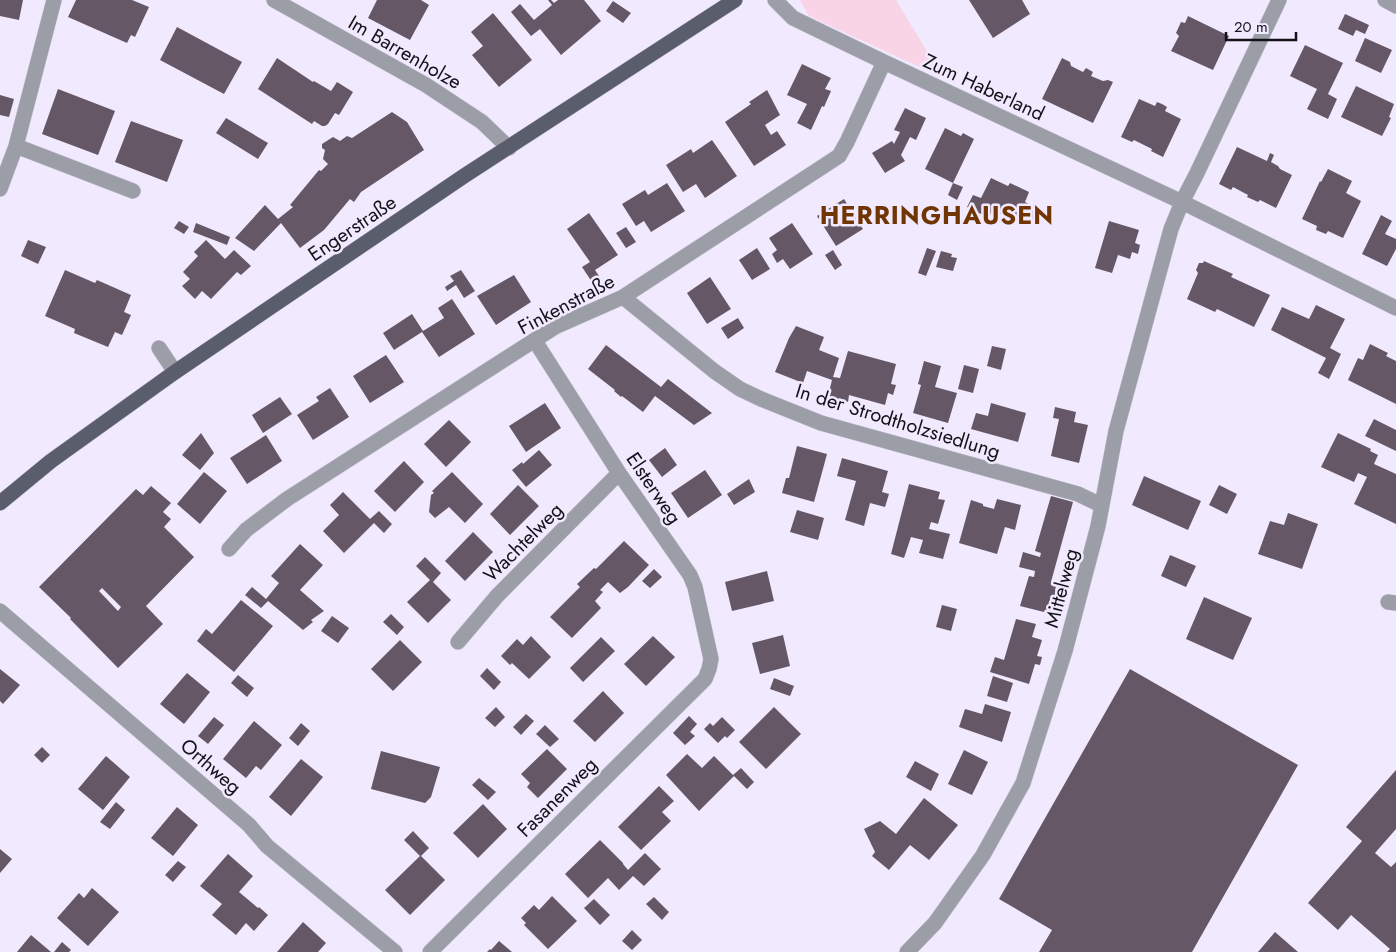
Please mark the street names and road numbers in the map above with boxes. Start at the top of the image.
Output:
street label: Im Barrenholze [343,8,467,97]
street label: Zum Haberland [918,47,1049,128]
street label: Engerstraße [302,188,402,269]
street label: Finkenstraße [513,267,620,342]
street label: In der Strodtholzsiedlung [792,377,1004,466]
street label: Elsterweg [619,446,688,530]
street label: Wachtelweg [477,496,570,589]
street label: Mittelweg [1037,545,1086,631]
street label: Orthweg [174,732,248,801]
street label: Fasanenweg [511,751,604,844]

